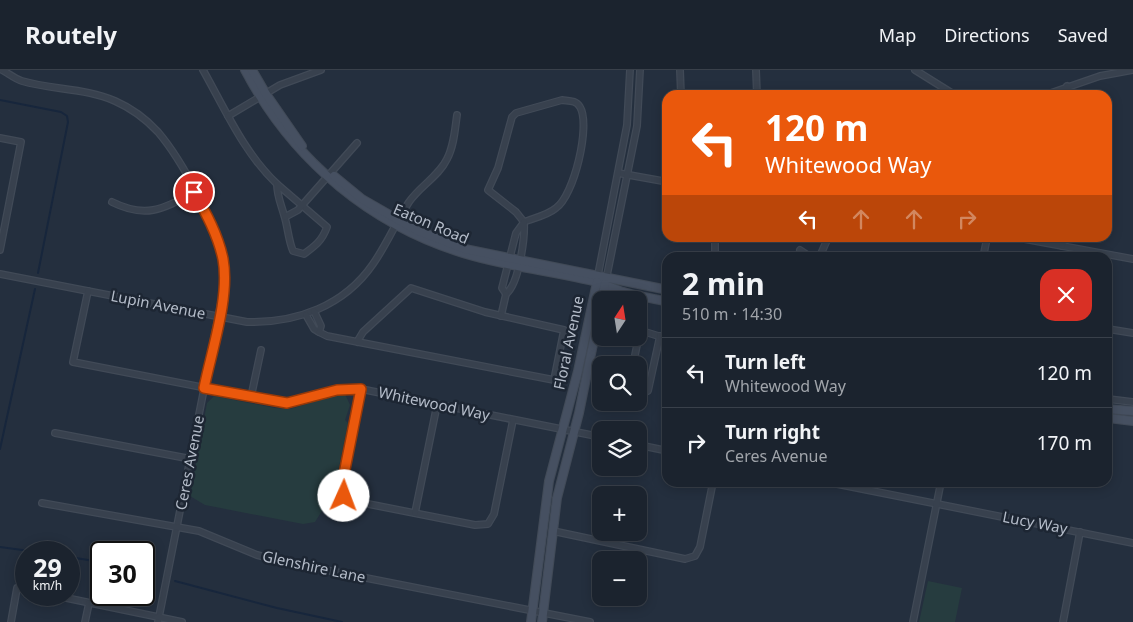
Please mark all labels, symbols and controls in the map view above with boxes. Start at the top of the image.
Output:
text: Routely [25,18,117,51]
text: Map [879,23,916,47]
text: Directions [944,23,1030,47]
text: Saved [1058,23,1108,47]
text: 120 m [765,104,868,151]
icon: left [682,110,747,175]
text: Whitewood Way [765,149,931,179]
pin [173,171,215,213]
icon: arrive [180,178,208,206]
street label: Eaton Road [390,198,472,248]
icon: left [794,205,822,233]
icon: ahead [847,205,875,233]
icon: ahead [900,205,928,233]
icon: right [953,205,981,233]
text: 2 min [682,263,765,304]
button: close [1040,269,1092,321]
street label: Lupin Avenue [109,285,207,323]
north arrow [592,291,648,346]
map controls [592,291,647,606]
street label: Floral Avenue [548,294,588,392]
text: 510 m · 14:30 [682,303,782,325]
text: Turn left [725,349,806,375]
button: search [592,356,647,411]
icon: left [682,359,710,387]
text: 120 m [1037,360,1092,386]
text: Whitewood Way [725,375,846,397]
street label: Whitewood Way [377,381,492,425]
street label: Ceres Avenue [170,414,208,512]
text: Turn right [725,419,820,445]
button: layers [592,421,647,476]
icon: right [682,429,710,457]
text: 170 m [1037,430,1092,456]
text: Ceres Avenue [725,445,827,467]
position arrow [317,469,369,521]
button: + [592,486,647,541]
street label: Lucy Way [1001,506,1070,538]
speed limit sign: 30 [90,541,155,606]
street label: Glenshire Lane [261,545,368,587]
text: 29 [33,550,62,584]
button: − [592,551,647,606]
text: km/h [33,577,62,594]

